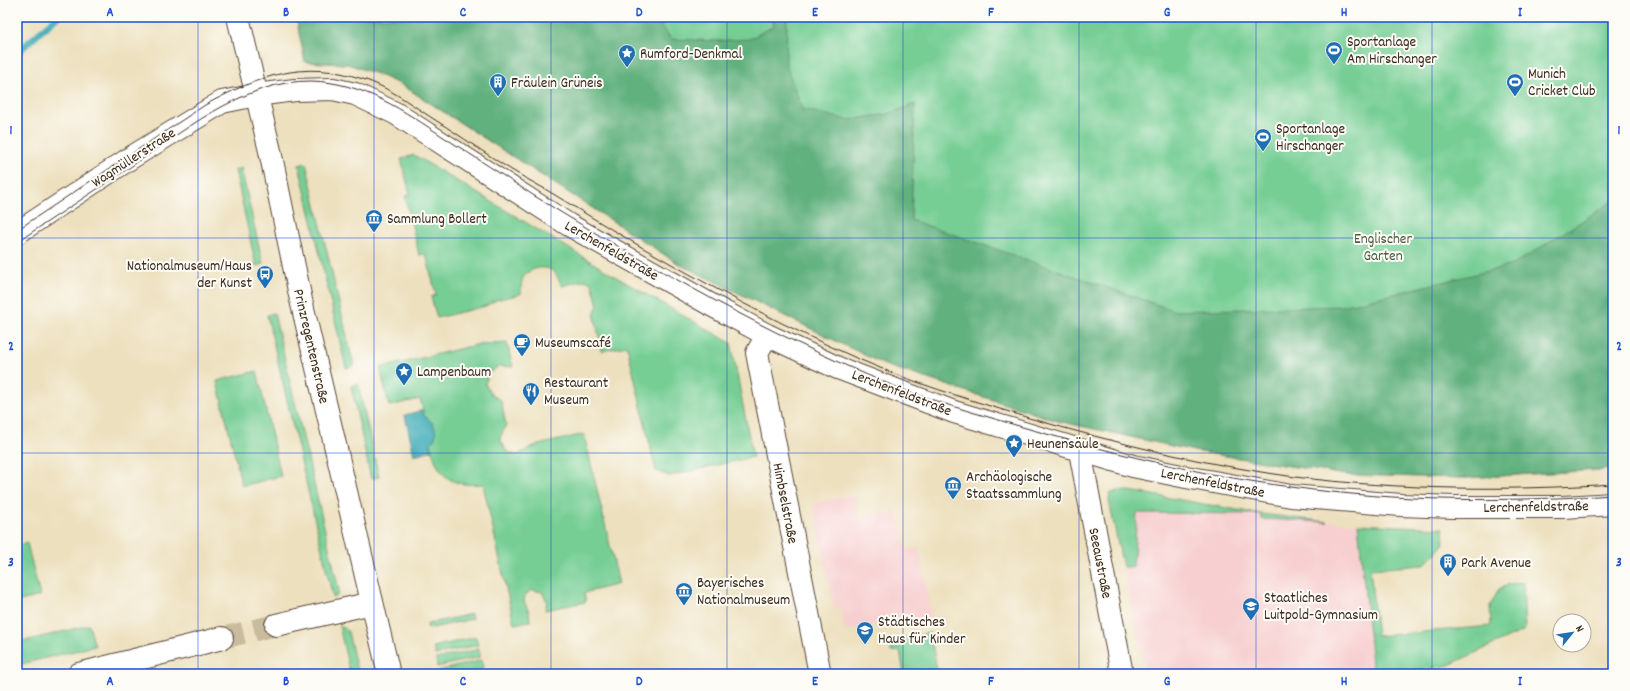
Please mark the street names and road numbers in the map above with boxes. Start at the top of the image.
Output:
street label: Wagmüllerstraße [88,123,181,194]
street label: Lerchenfeldstraße [560,216,662,288]
street label: Prinzregentenstraße [286,287,334,406]
street label: Lerchenfeldstraße [848,365,955,423]
street label: Himbselstraße [765,461,803,546]
street label: Lerchenfeldstraße [1159,463,1267,505]
street label: Lerchenfeldstraße [1483,496,1589,520]
street label: Seeaustraße [1081,526,1117,601]

